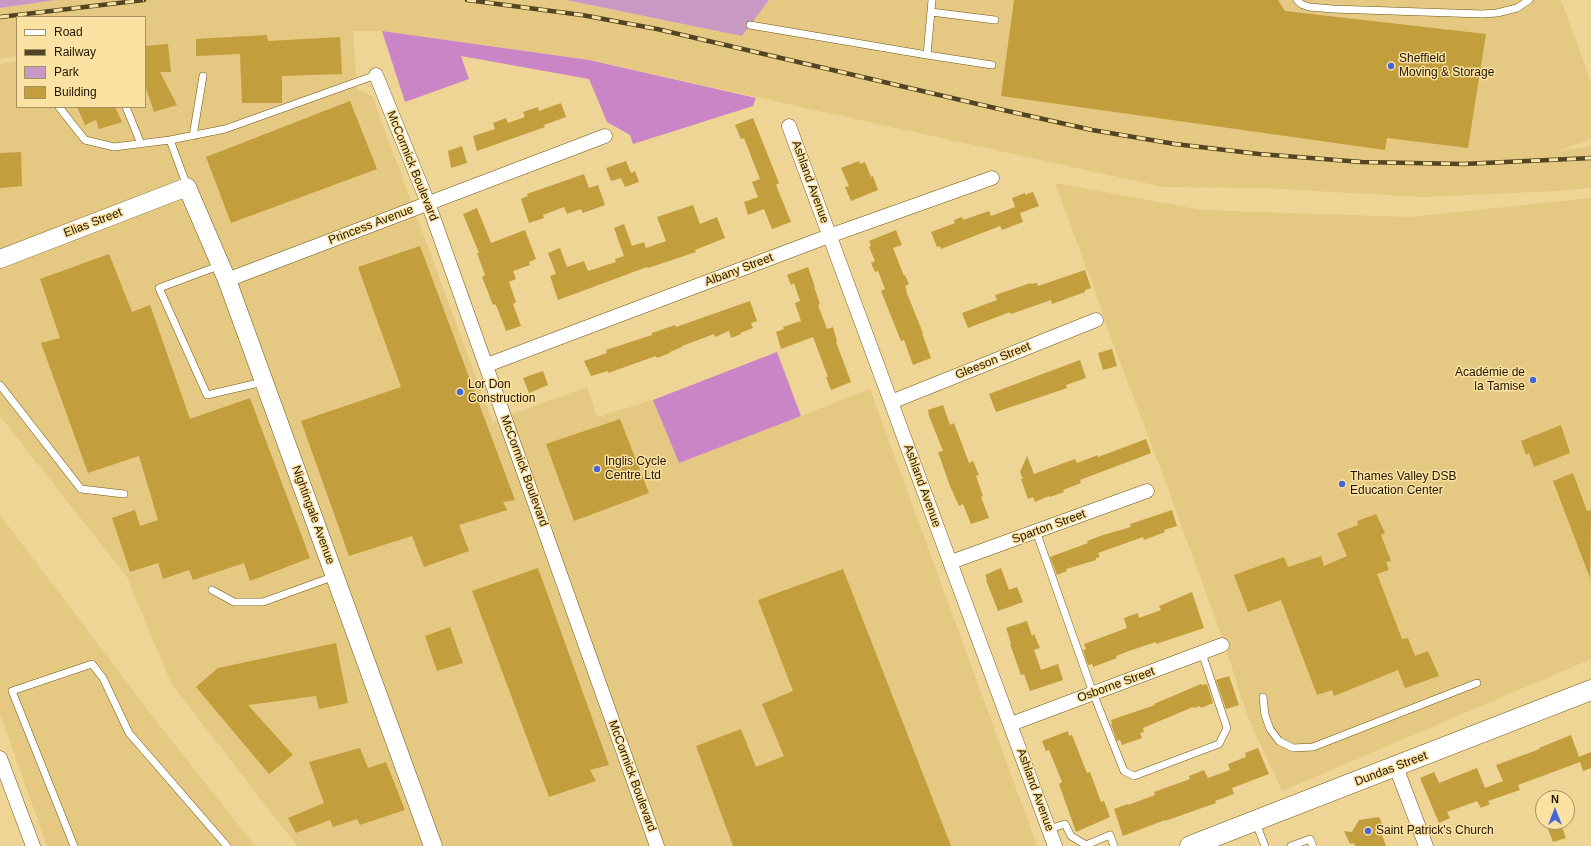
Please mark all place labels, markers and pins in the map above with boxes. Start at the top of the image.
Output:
place label: Sheffield Moving & Storage [1399,52,1494,80]
marker: Sheffield Moving & Storage [1386,61,1396,71]
place label: Académie de la Tamise [1455,366,1525,394]
marker: Académie de la Tamise [1528,375,1538,385]
place label: Lor Don Construction [468,378,535,406]
marker: Lor Don Construction [455,387,465,397]
place label: Inglis Cycle Centre Ltd [605,455,666,483]
marker: Inglis Cycle Centre Ltd [592,464,602,474]
place label: Thames Valley DSB Education Center [1350,470,1456,498]
marker: Thames Valley DSB Education Center [1337,479,1347,489]
place label: Saint Patrick's Church [1376,824,1494,838]
marker: Saint Patrick's Church [1363,826,1373,836]

